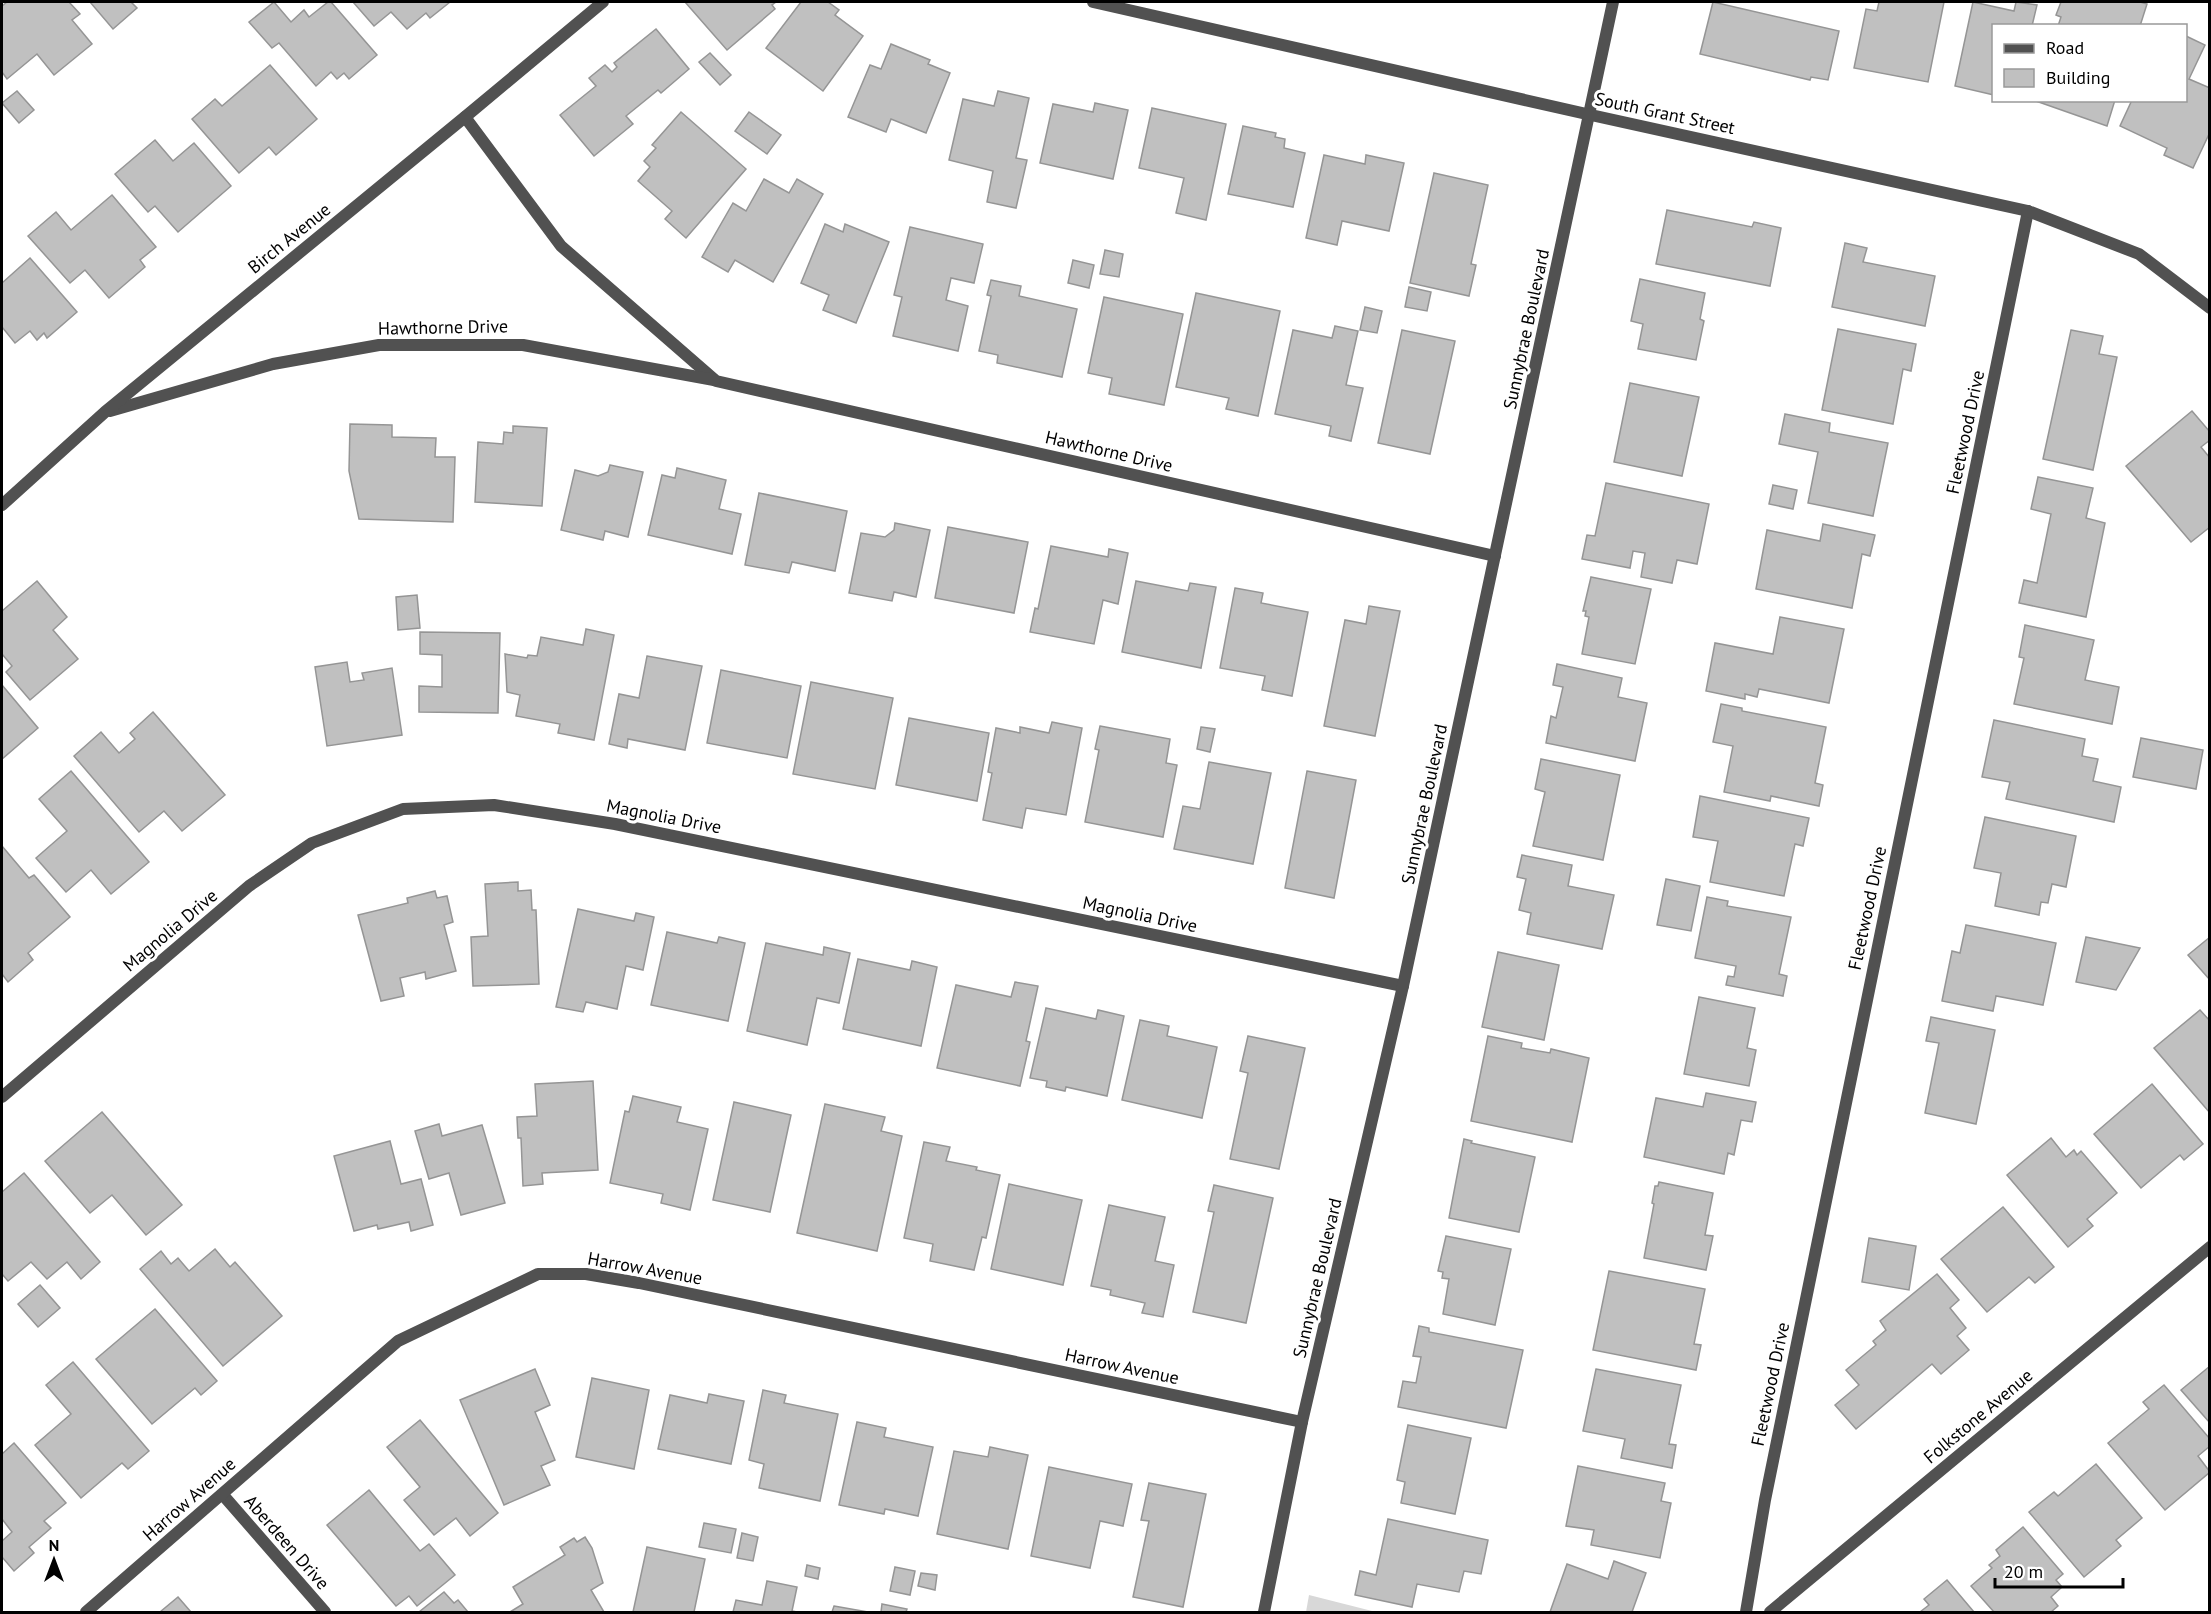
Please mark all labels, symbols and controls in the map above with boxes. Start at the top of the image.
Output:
legend [1992,24,2187,102]
text: Road [2046,36,2084,59]
text: Building [2046,66,2110,89]
street label: South Grant Street [1593,87,1737,139]
street label: Birch Avenue [243,198,335,278]
street label: Sunnybrae Boulevard [1498,247,1554,411]
street label: Hawthorne Drive [378,314,508,340]
street label: Fleetwood Drive [1941,368,1989,496]
street label: Hawthorne Drive [1043,425,1175,477]
street label: Sunnybrae Boulevard [1396,722,1452,886]
street label: Magnolia Drive [605,794,723,838]
street label: Fleetwood Drive [1843,844,1891,972]
street label: Magnolia Drive [118,884,222,976]
street label: Magnolia Drive [1081,891,1199,937]
street label: Sunnybrae Boulevard [1287,1196,1347,1360]
street label: Harrow Avenue [586,1247,704,1289]
street label: Fleetwood Drive [1746,1320,1794,1448]
street label: Harrow Avenue [1063,1343,1181,1389]
street label: Folkstone Avenue [1919,1364,2037,1468]
street label: Harrow Avenue [138,1452,240,1546]
street label: Aberdeen Drive [240,1490,334,1594]
north arrow [24,1530,84,1590]
text: N [49,1535,59,1555]
scale bar [1995,1551,2122,1589]
text: 20 m [2004,1560,2043,1583]

